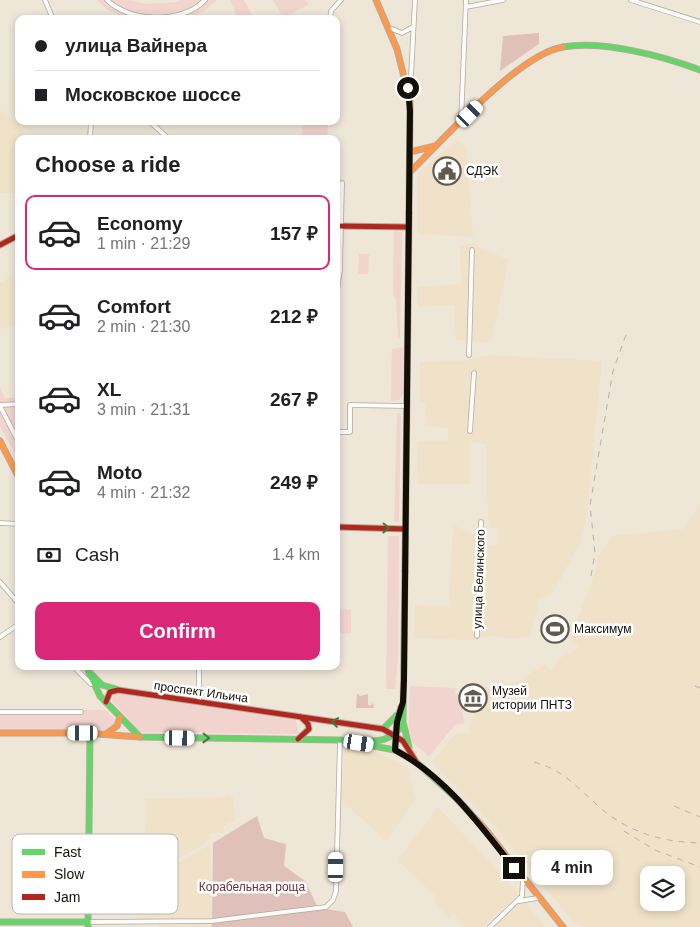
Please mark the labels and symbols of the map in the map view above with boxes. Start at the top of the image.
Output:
route start [397,77,419,99]
car [454,98,485,130]
public building icon: СДЭК [432,156,462,186]
place label: СДЭК [466,164,498,178]
one-way arrow [382,523,390,533]
street label: улица Белинского [470,529,488,629]
sports icon: Максимум [540,614,570,644]
place label: Максимум [574,622,631,636]
street label: проспект Ильича [153,678,249,706]
museum icon: Музей истории ПНТЗ [458,683,488,713]
place label: Музей истории ПНТЗ [492,684,572,712]
one-way arrow [330,717,339,727]
car [68,726,98,741]
car [164,730,195,746]
one-way arrow [203,733,211,743]
car [343,733,374,753]
legend [12,834,178,914]
text: Fast [54,844,81,860]
callout: 4 min [532,850,614,886]
car [328,852,343,882]
route end [503,857,525,879]
text: Slow [54,866,85,882]
park label: Корабельная роща [199,880,305,894]
text: Jam [54,889,80,905]

